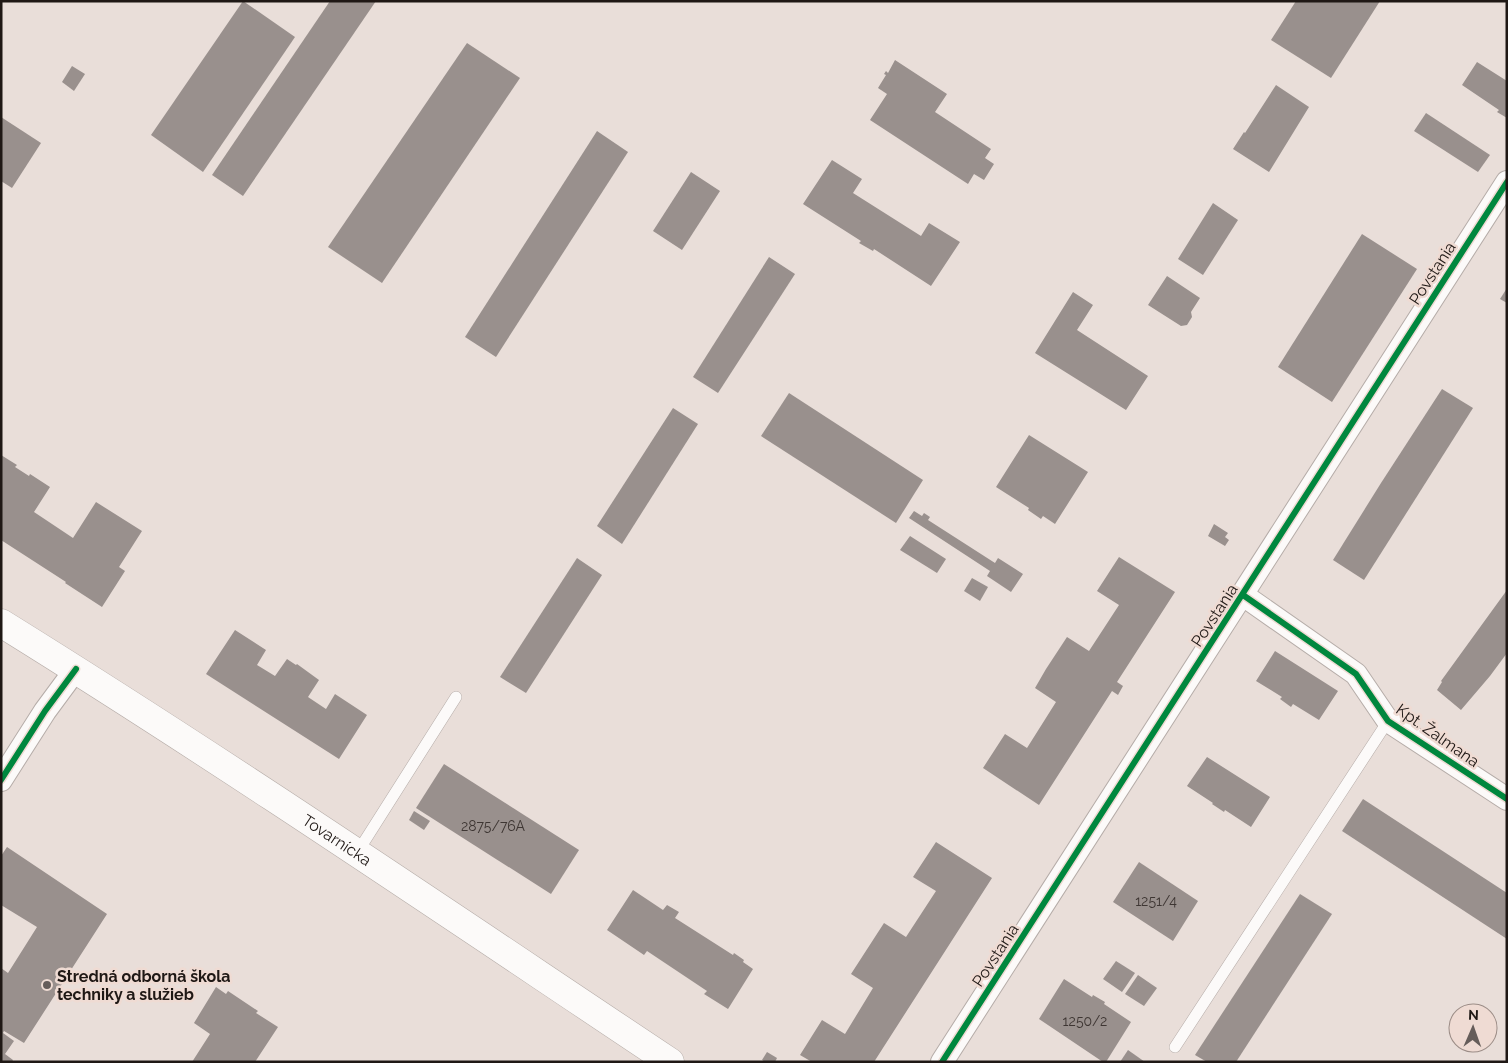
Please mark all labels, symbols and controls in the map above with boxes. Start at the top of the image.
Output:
street label: Povstania [1405,238,1460,308]
street label: Povstania [1187,580,1242,650]
street label: Kpt. Žalmana [1392,699,1484,771]
street label: Tovarnícka [299,811,375,870]
house number: 2875/76A [461,818,526,834]
house number: 1251/4 [1135,893,1177,909]
street label: Povstania [968,920,1023,990]
place label: Stredná odborná škola techniky a služieb [57,967,231,1004]
marker: Stredná odborná škola techniky a služieb [41,979,53,991]
north arrow [1448,1003,1498,1053]
text: N [1468,1007,1479,1023]
house number: 1250/2 [1063,1013,1107,1029]

